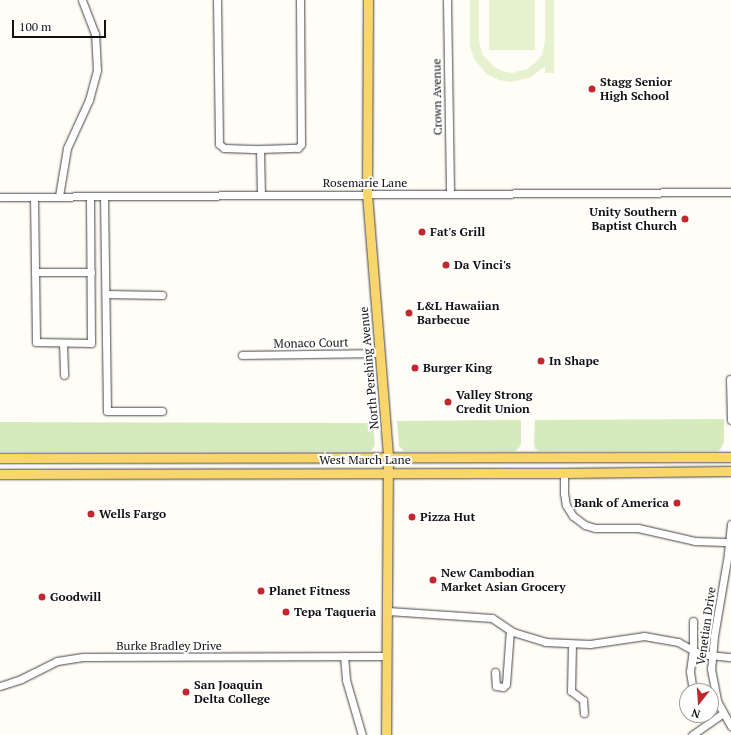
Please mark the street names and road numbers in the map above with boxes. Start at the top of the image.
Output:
street label: Crown Avenue [429,58,445,136]
street label: Rosemarie Lane [323,176,407,190]
street label: North Pershing Avenue [356,306,382,430]
street label: Monaco Court [273,335,349,351]
street label: West March Lane [319,453,411,467]
street label: Venetian Drive [693,586,719,666]
street label: Burke Bradley Drive [116,639,222,653]

